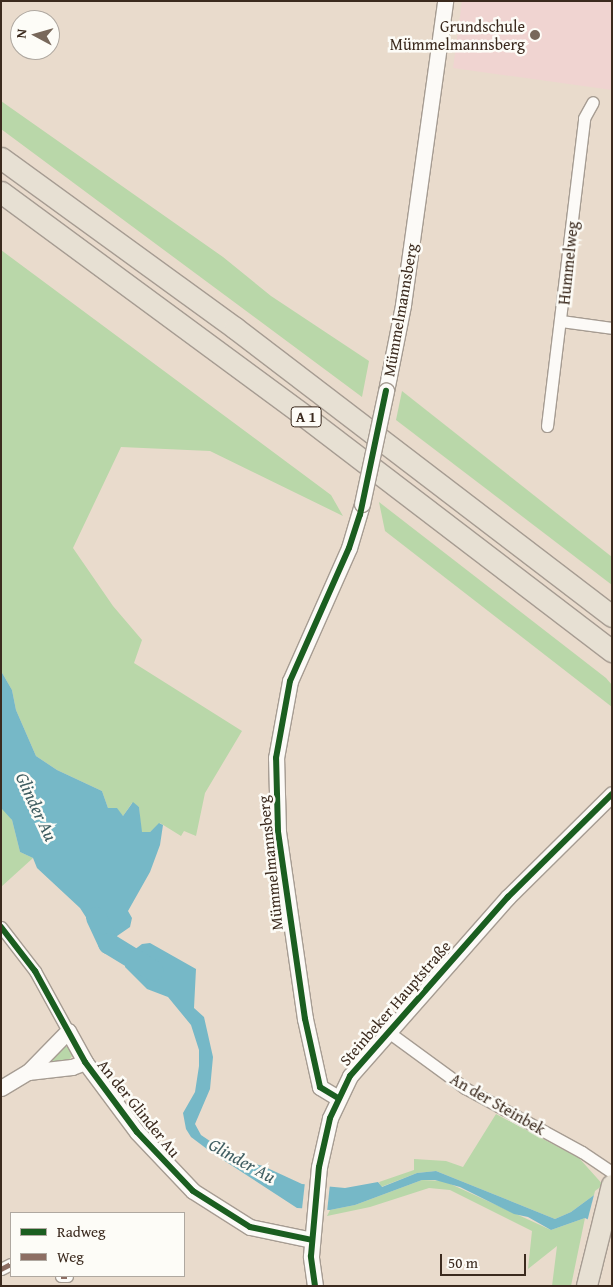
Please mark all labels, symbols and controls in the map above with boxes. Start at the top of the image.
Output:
north arrow [10,10,60,60]
place label: Grundschule Mümmelmannsberg [390,16,525,54]
text: N [11,28,32,39]
marker: Grundschule Mümmelmannsberg [529,29,541,41]
street label: Hummelweg [554,220,582,306]
street label: Mümmelmannsberg [379,242,421,378]
road number: A 1 [290,404,322,430]
water label: Glinder Au [11,769,61,845]
street label: Mümmelmannsberg [253,795,287,931]
street label: Steinbeker Hauptstraße [335,936,455,1070]
street label: An der Glinder Au [94,1055,184,1161]
street label: An der Steinbek [447,1069,549,1139]
water label: Glinder Au [205,1134,279,1188]
legend [10,1212,185,1277]
text: Radweg [57,1221,106,1242]
scale bar [443,1244,529,1276]
text: Weg [57,1246,84,1267]
text: 50 m [448,1252,478,1273]

